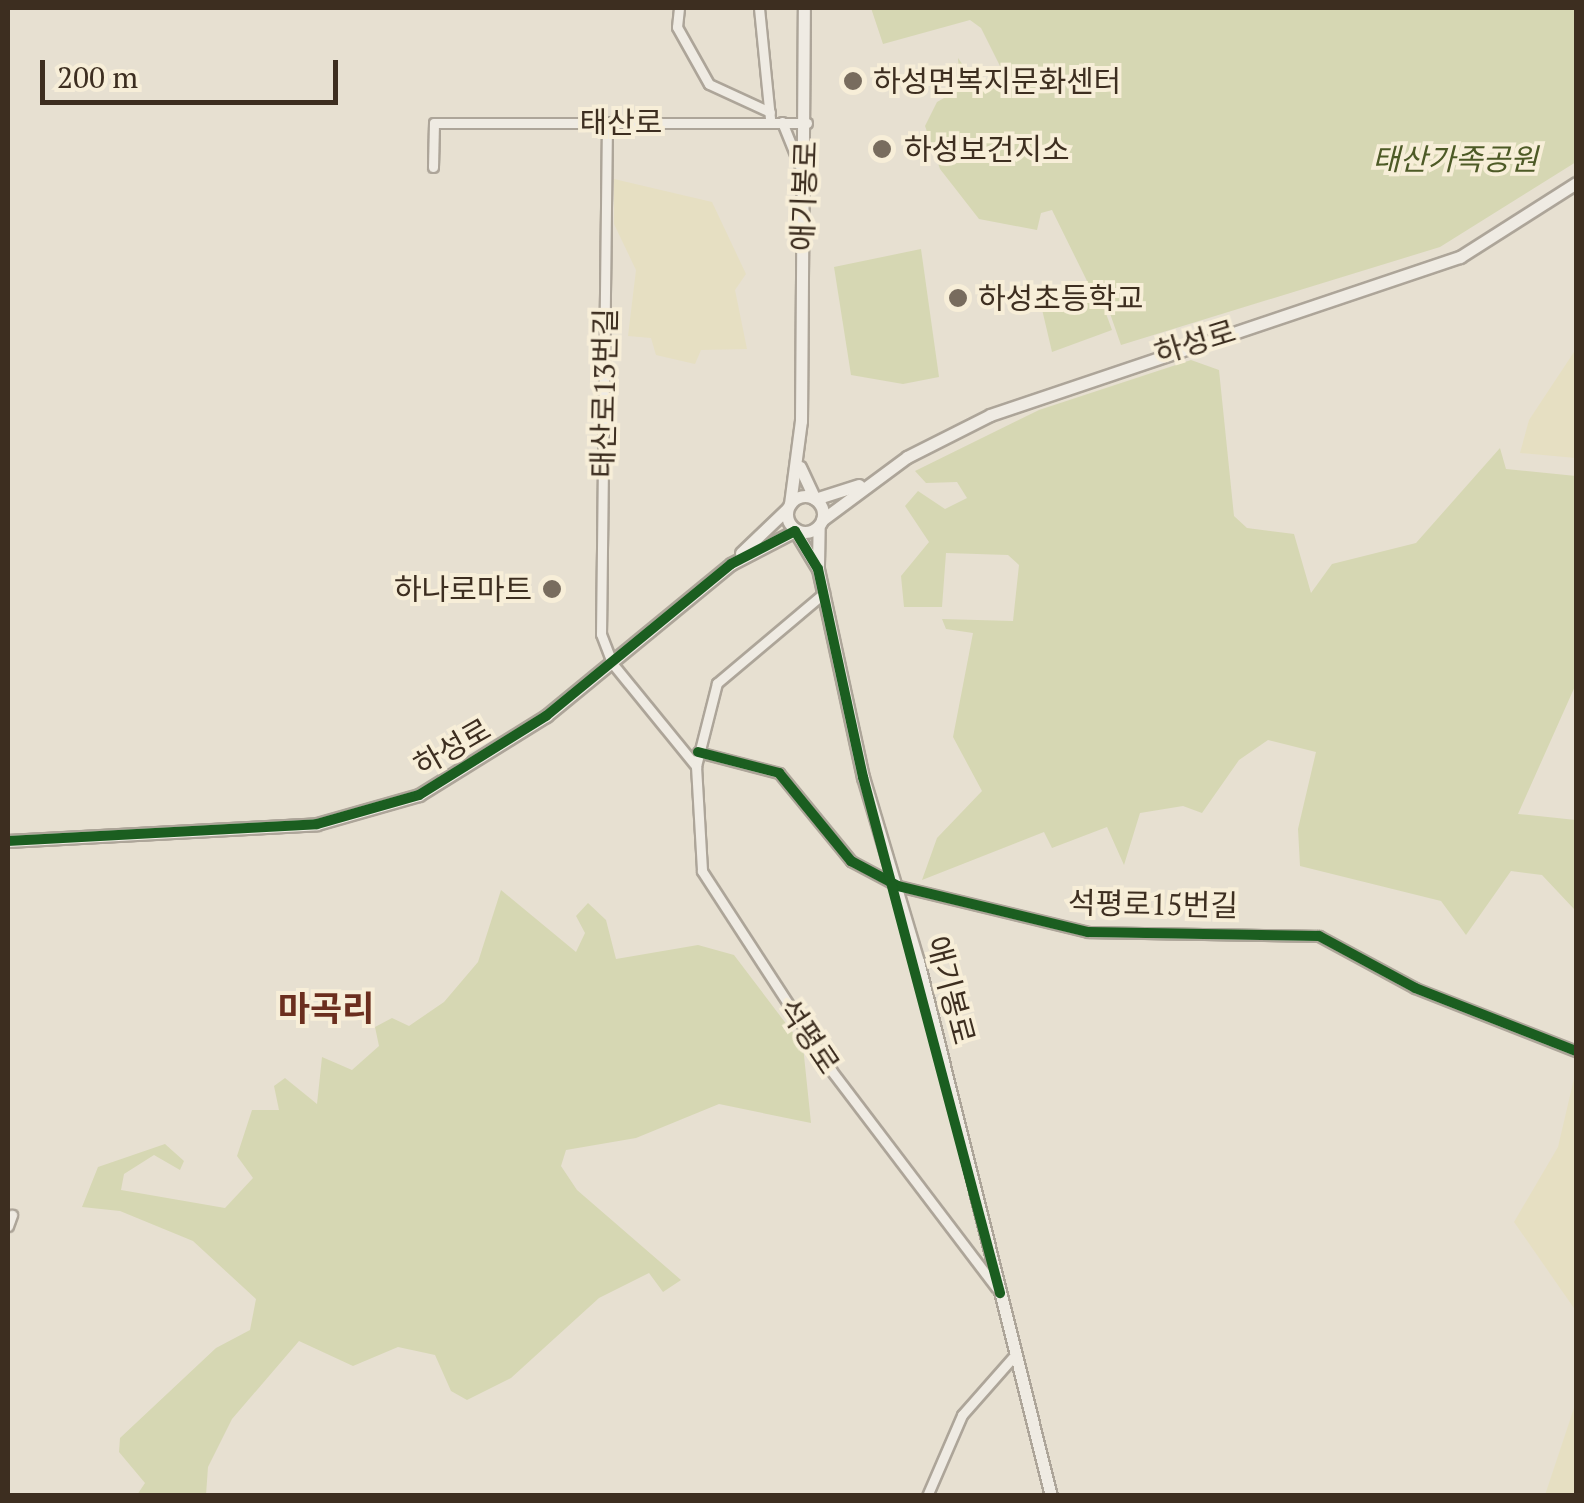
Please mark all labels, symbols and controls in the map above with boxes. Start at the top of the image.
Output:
scale bar [45,40,342,102]
text: 200 m [57,57,138,97]
place label: 하성면복지문화센터 [873,63,1121,99]
marker: 하성면복지문화센터 [842,70,864,92]
street label: 태산로 [580,104,662,140]
place label: 하성보건지소 [904,131,1070,167]
marker: 하성보건지소 [869,136,895,162]
street label: 애기봉로 [784,140,824,252]
park label: 태산가족공원 [1372,141,1538,177]
place label: 하성초등학교 [978,280,1144,316]
marker: 하성초등학교 [947,287,969,309]
street label: 태산로13번길 [585,308,623,478]
street label: 하성로 [1150,313,1240,371]
place label: 하나로마트 [394,571,532,607]
marker: 하나로마트 [541,578,563,600]
street label: 하성로 [407,711,497,783]
street label: 석평로15번길 [1068,885,1238,923]
street label: 애기봉로 [919,932,983,1048]
district label: 마곡리 [278,987,374,1029]
street label: 석평로 [771,992,847,1080]

